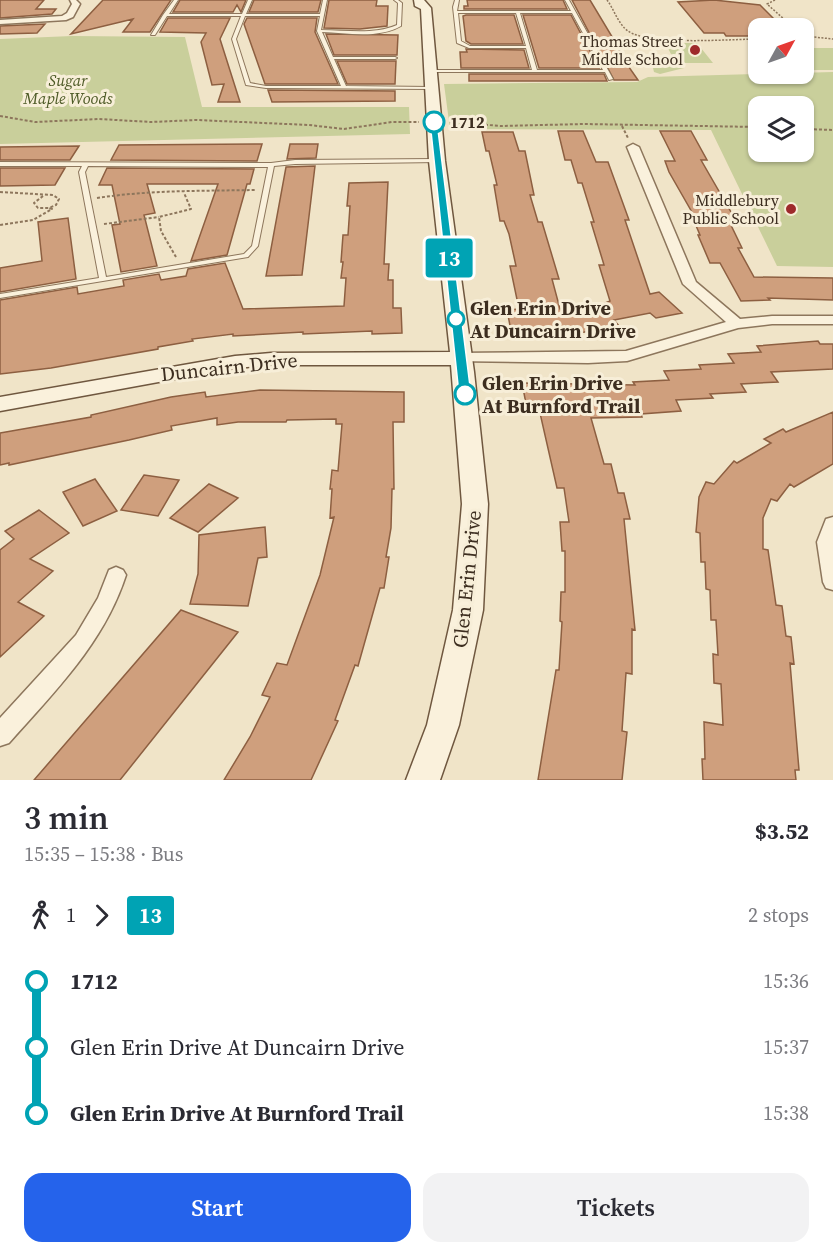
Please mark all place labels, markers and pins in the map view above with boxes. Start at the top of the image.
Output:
place label: Thomas Street Middle School [580,30,684,70]
marker: Thomas Street Middle School [688,43,702,57]
marker: 1712 [423,111,445,133]
place label: 1712 [450,111,485,133]
place label: Middlebury Public School [682,189,780,229]
marker: Middlebury Public School [784,202,798,216]
place label: Glen Erin Drive At Duncairn Drive [470,294,636,345]
marker: Glen Erin Drive At Duncairn Drive [447,310,465,328]
place label: Glen Erin Drive At Burnford Trail [482,369,640,420]
marker: Glen Erin Drive At Burnford Trail [454,383,476,405]

